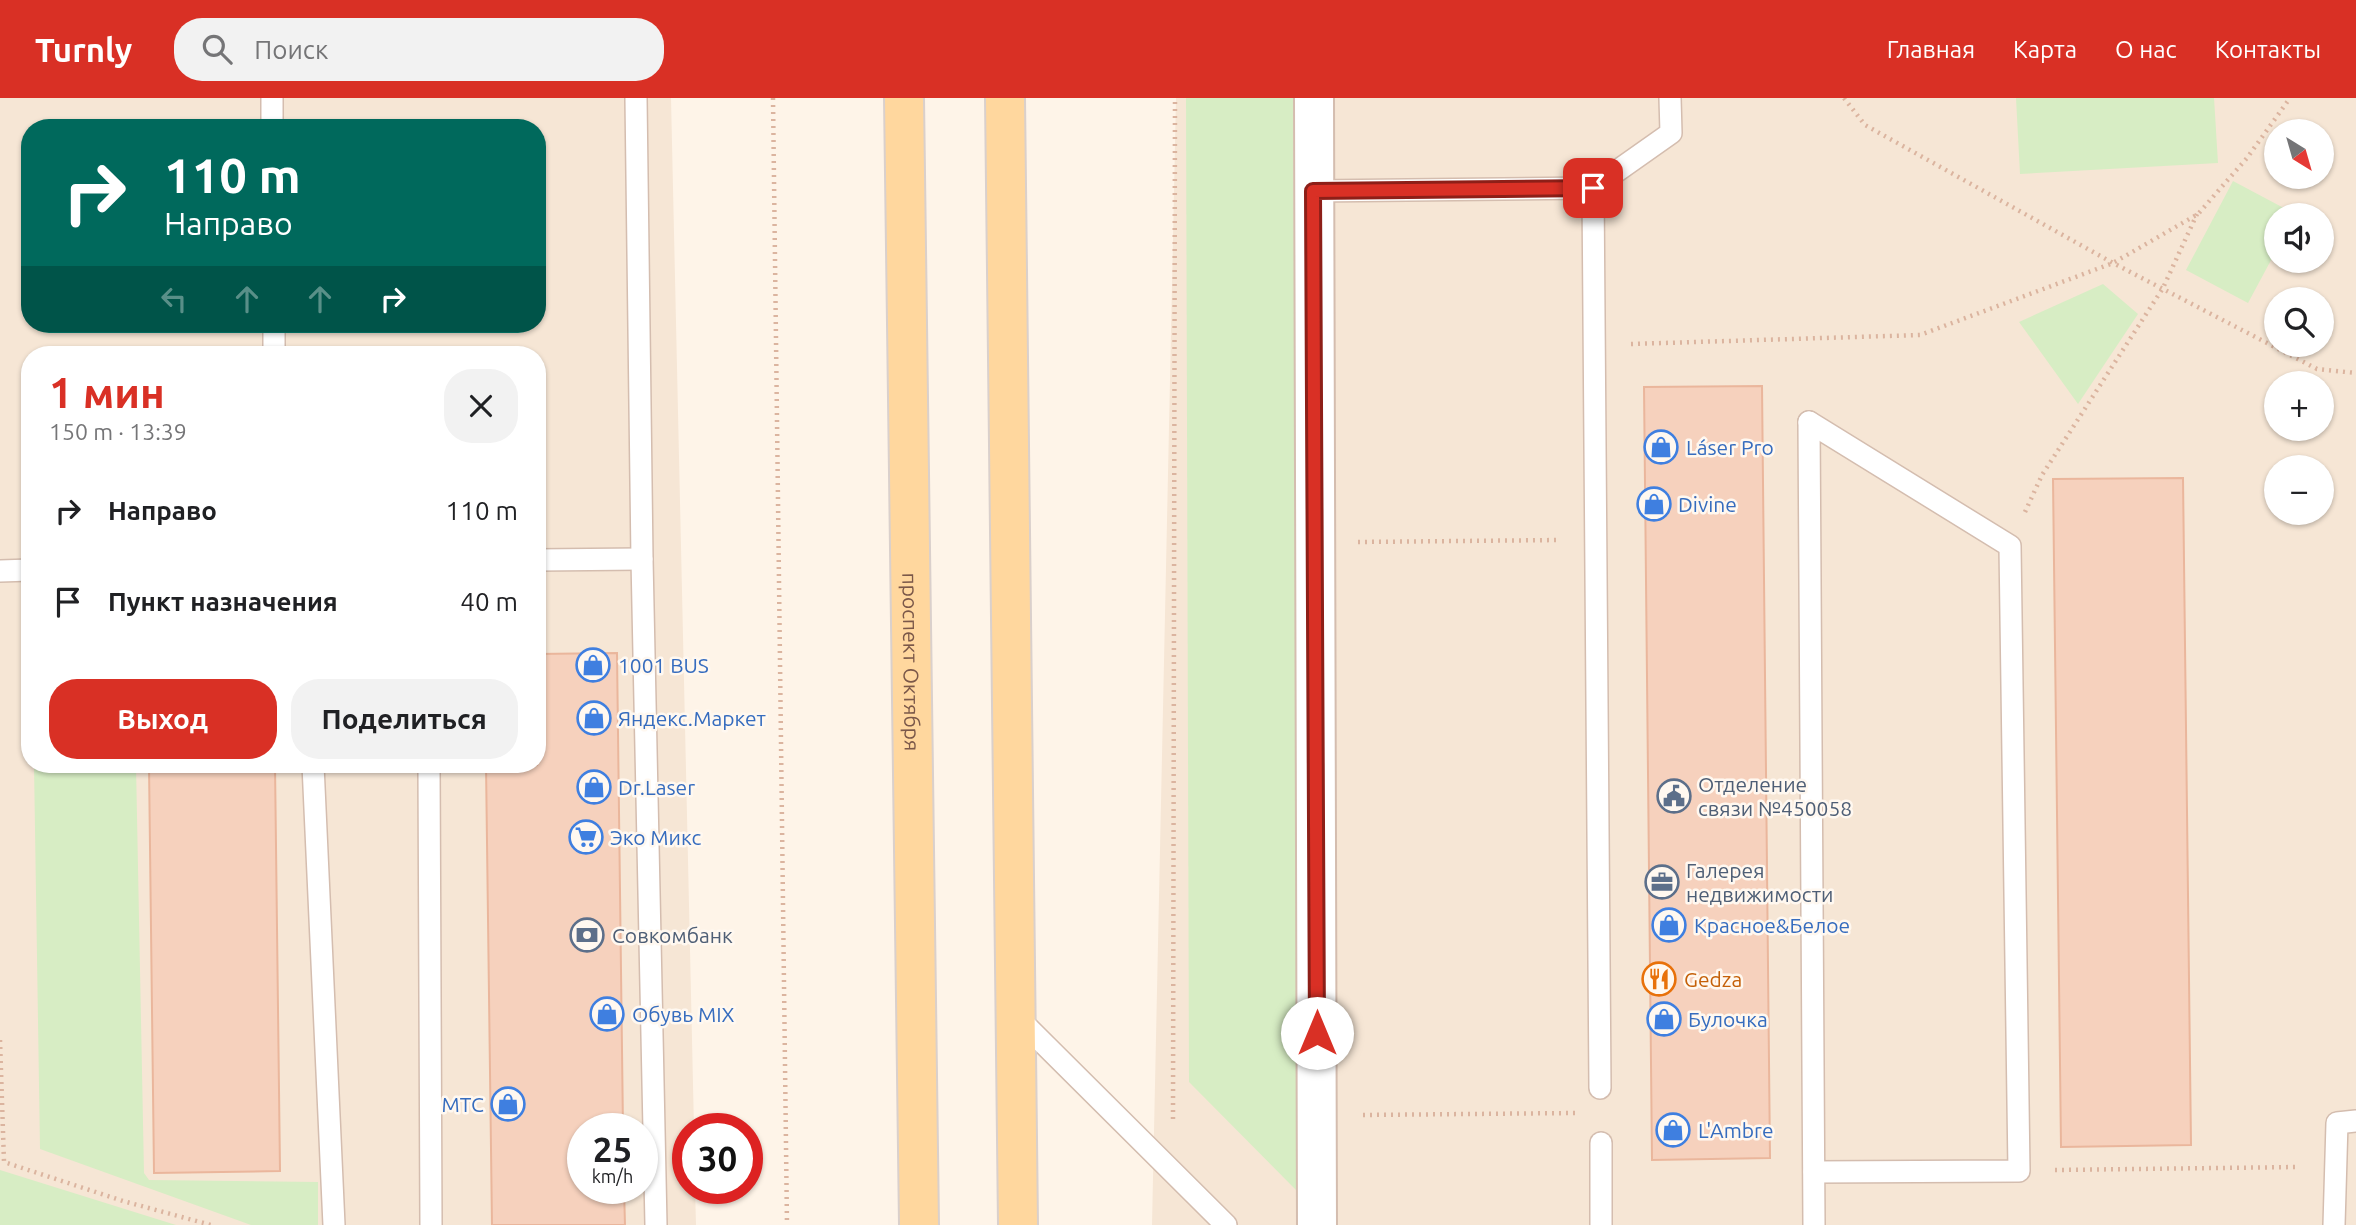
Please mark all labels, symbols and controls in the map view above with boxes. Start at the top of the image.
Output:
search box [174,18,664,81]
icon: search [198,30,236,68]
text: Turnly [35,31,132,68]
text: Поиск [254,35,328,64]
text: Главная [1887,36,1975,63]
text: Карта [2013,36,2077,63]
text: О нас [2115,36,2177,63]
text: Контакты [2215,36,2321,63]
north arrow [2264,119,2334,189]
map controls [2264,119,2334,525]
icon: right [49,147,140,238]
text: 110 m [164,147,301,202]
pin [1563,158,1623,218]
icon: arrive [1574,169,1612,207]
button: sound [2264,203,2334,273]
text: Направо [164,205,293,241]
icon: left [155,280,193,318]
icon: ahead [228,280,266,318]
icon: ahead [301,280,339,318]
icon: right [374,280,412,318]
button: search [2264,287,2334,357]
text: 1 мин [49,369,165,416]
button: close [444,369,518,443]
button: + [2264,371,2334,441]
text: 150 m · 13:39 [49,419,187,444]
shop icon: Láser Pro [1642,428,1680,466]
place label: Láser Pro [1686,435,1774,459]
button: − [2264,455,2334,525]
shop icon: Divine [1635,485,1673,523]
icon: right [49,492,87,530]
place label: Divine [1678,492,1737,516]
text: Направо [108,496,217,525]
text: 110 m [446,496,518,525]
street label: проспект Октября [898,572,925,751]
icon: arrive [49,583,87,621]
text: Пункт назначения [108,587,338,616]
text: 40 m [460,587,518,616]
shop icon: 1001 BUS [574,646,612,684]
place label: 1001 BUS [618,653,709,677]
button: Выход [49,679,277,759]
button: Поделиться [291,679,518,759]
shop icon: Яндекс.Маркет [575,699,613,737]
place label: Яндекс.Маркет [618,706,767,730]
shop icon: Dr.Laser [575,768,613,806]
place label: Отделение связи №450058 [1698,772,1852,820]
place label: Dr.Laser [618,775,695,799]
public building icon: Отделение связи №450058 [1655,777,1693,815]
supermarket icon: Эко Микс [567,818,605,856]
place label: Эко Микс [610,825,702,849]
place label: Галерея недвижимости [1686,858,1834,906]
office icon: Галерея недвижимости [1643,863,1681,901]
shop icon: Красное&Белое [1650,906,1688,944]
place label: Красное&Белое [1694,913,1850,937]
bank icon: Совкомбанк [568,916,606,954]
place label: Совкомбанк [612,923,733,947]
restaurant icon: Gedza [1640,960,1678,998]
place label: Gedza [1684,967,1742,991]
shop icon: Обувь MIX [588,995,626,1033]
position arrow [1280,996,1354,1070]
shop icon: Булочка [1645,1000,1683,1038]
place label: Обувь MIX [632,1002,735,1026]
place label: Булочка [1688,1007,1768,1031]
shop icon: МТС [489,1085,527,1123]
place label: МТС [441,1092,484,1116]
shop icon: L'Ambre [1654,1111,1692,1149]
speed limit sign: 30 [672,1113,763,1204]
place label: L'Ambre [1698,1118,1774,1142]
text: 25 [593,1129,632,1169]
text: km/h [592,1166,633,1186]

